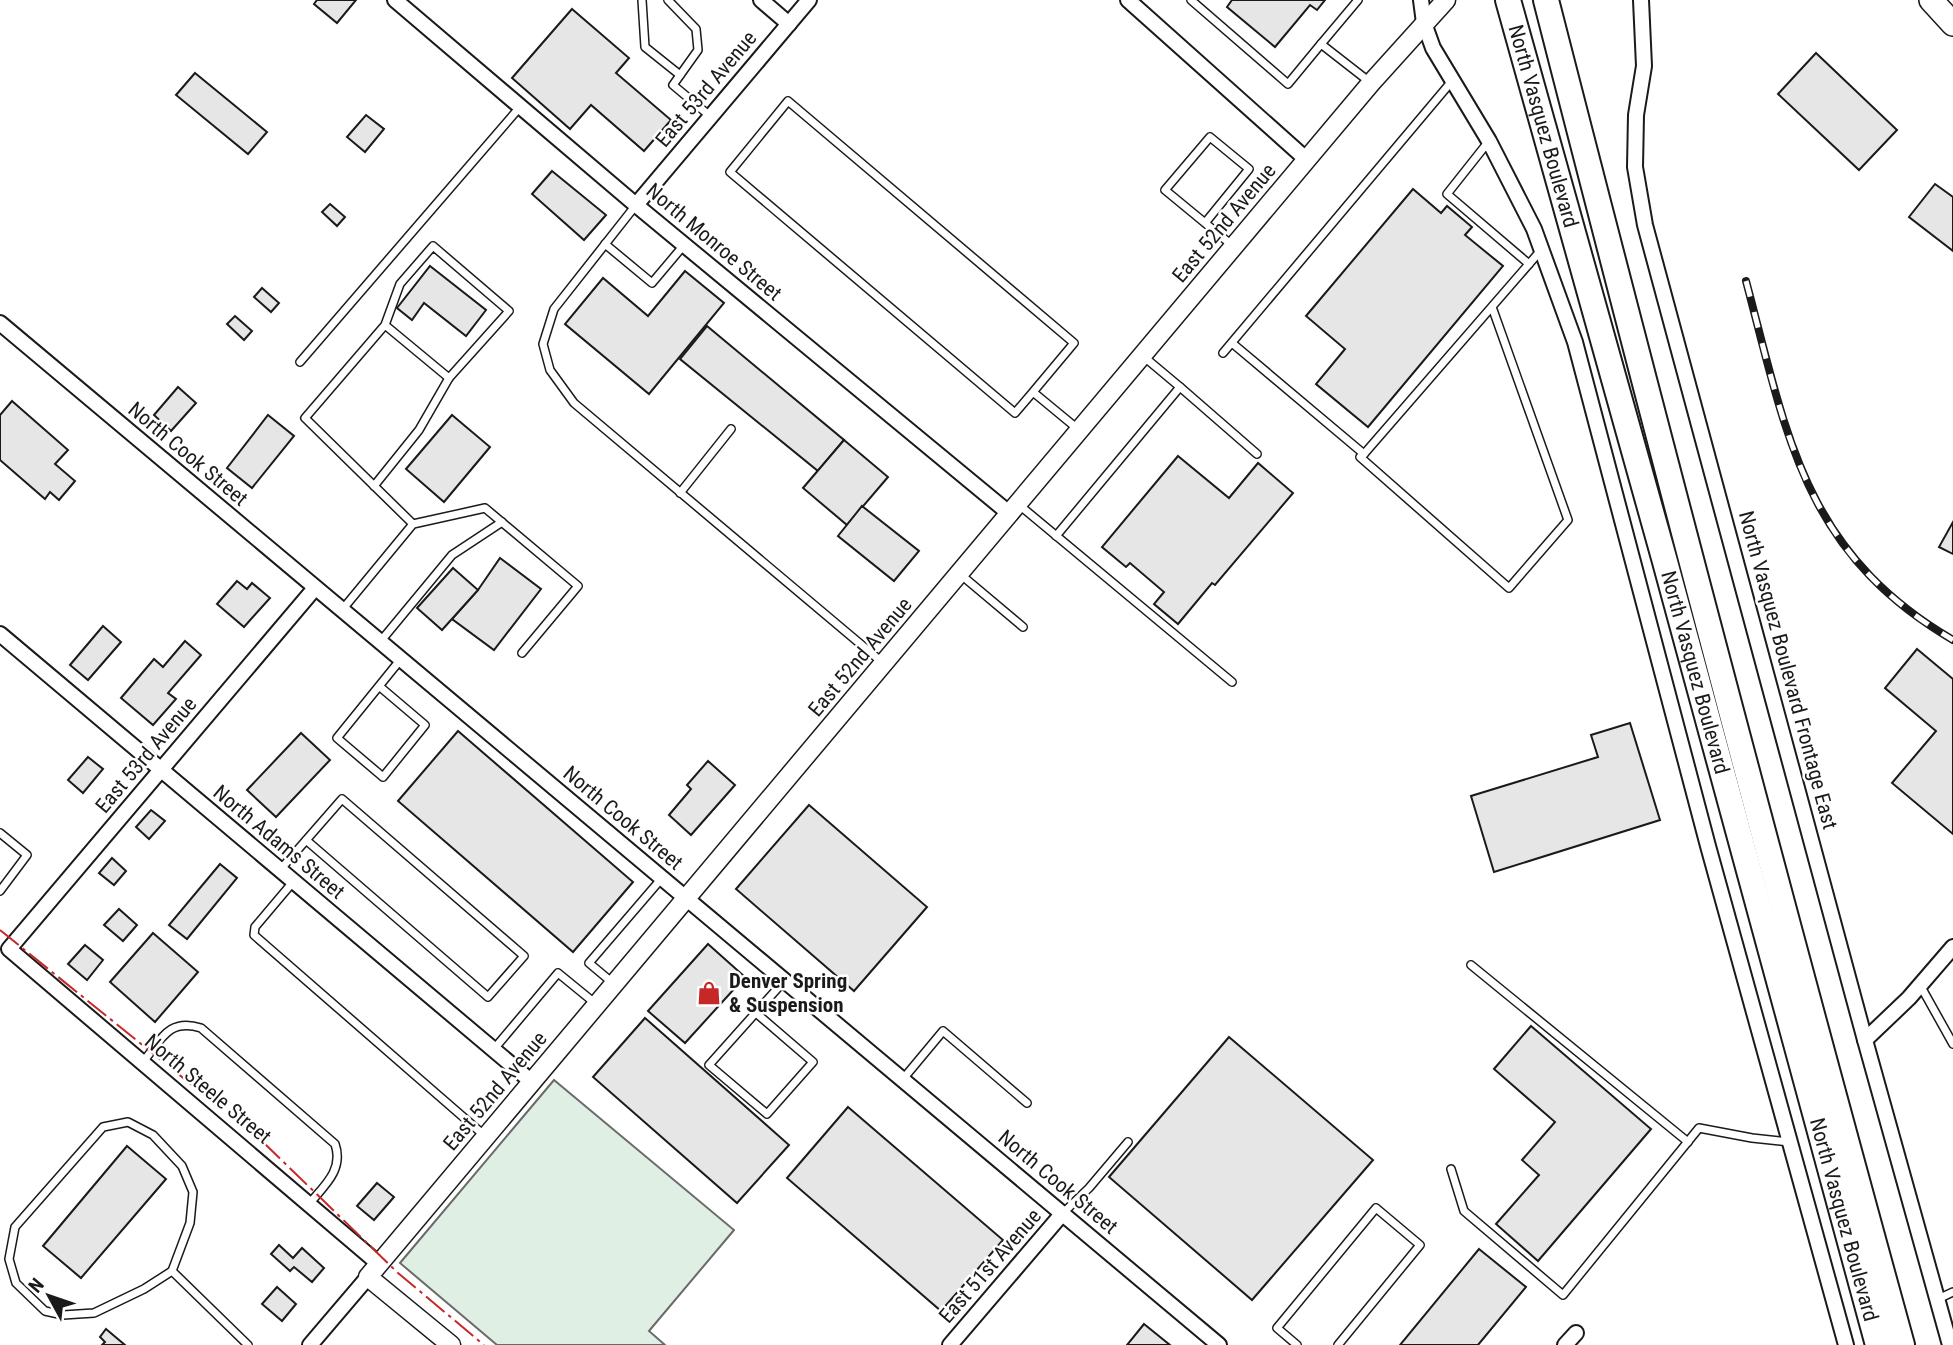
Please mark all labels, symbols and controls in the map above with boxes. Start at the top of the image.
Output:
street label: North Vasquez Boulevard [1504,22,1583,230]
street label: East 53rd Avenue [651,26,761,152]
street label: East 52nd Avenue [1167,159,1281,287]
street label: North Monroe Street [642,179,786,305]
street label: North Cook Street [124,397,252,511]
street label: North Vasquez Boulevard Frontage East [1734,508,1842,832]
street label: North Vasquez Boulevard [1656,568,1734,777]
street label: East 52nd Avenue [803,593,917,721]
street label: East 53rd Avenue [91,692,201,818]
street label: North Cook Street [559,761,687,875]
street label: North Adams Street [209,780,349,904]
place label: Denver Spring & Suspension [729,969,847,1017]
shop icon: Denver Spring & Suspension [695,979,723,1007]
street label: East 52nd Avenue [438,1027,552,1155]
street label: North Steele Street [140,1029,276,1149]
street label: North Vasquez Boulevard [1805,1115,1883,1324]
street label: North Cook Street [994,1125,1122,1239]
street label: East 51st Avenue [934,1204,1046,1328]
north arrow [14,1261,84,1331]
text: N [24,1274,49,1297]

